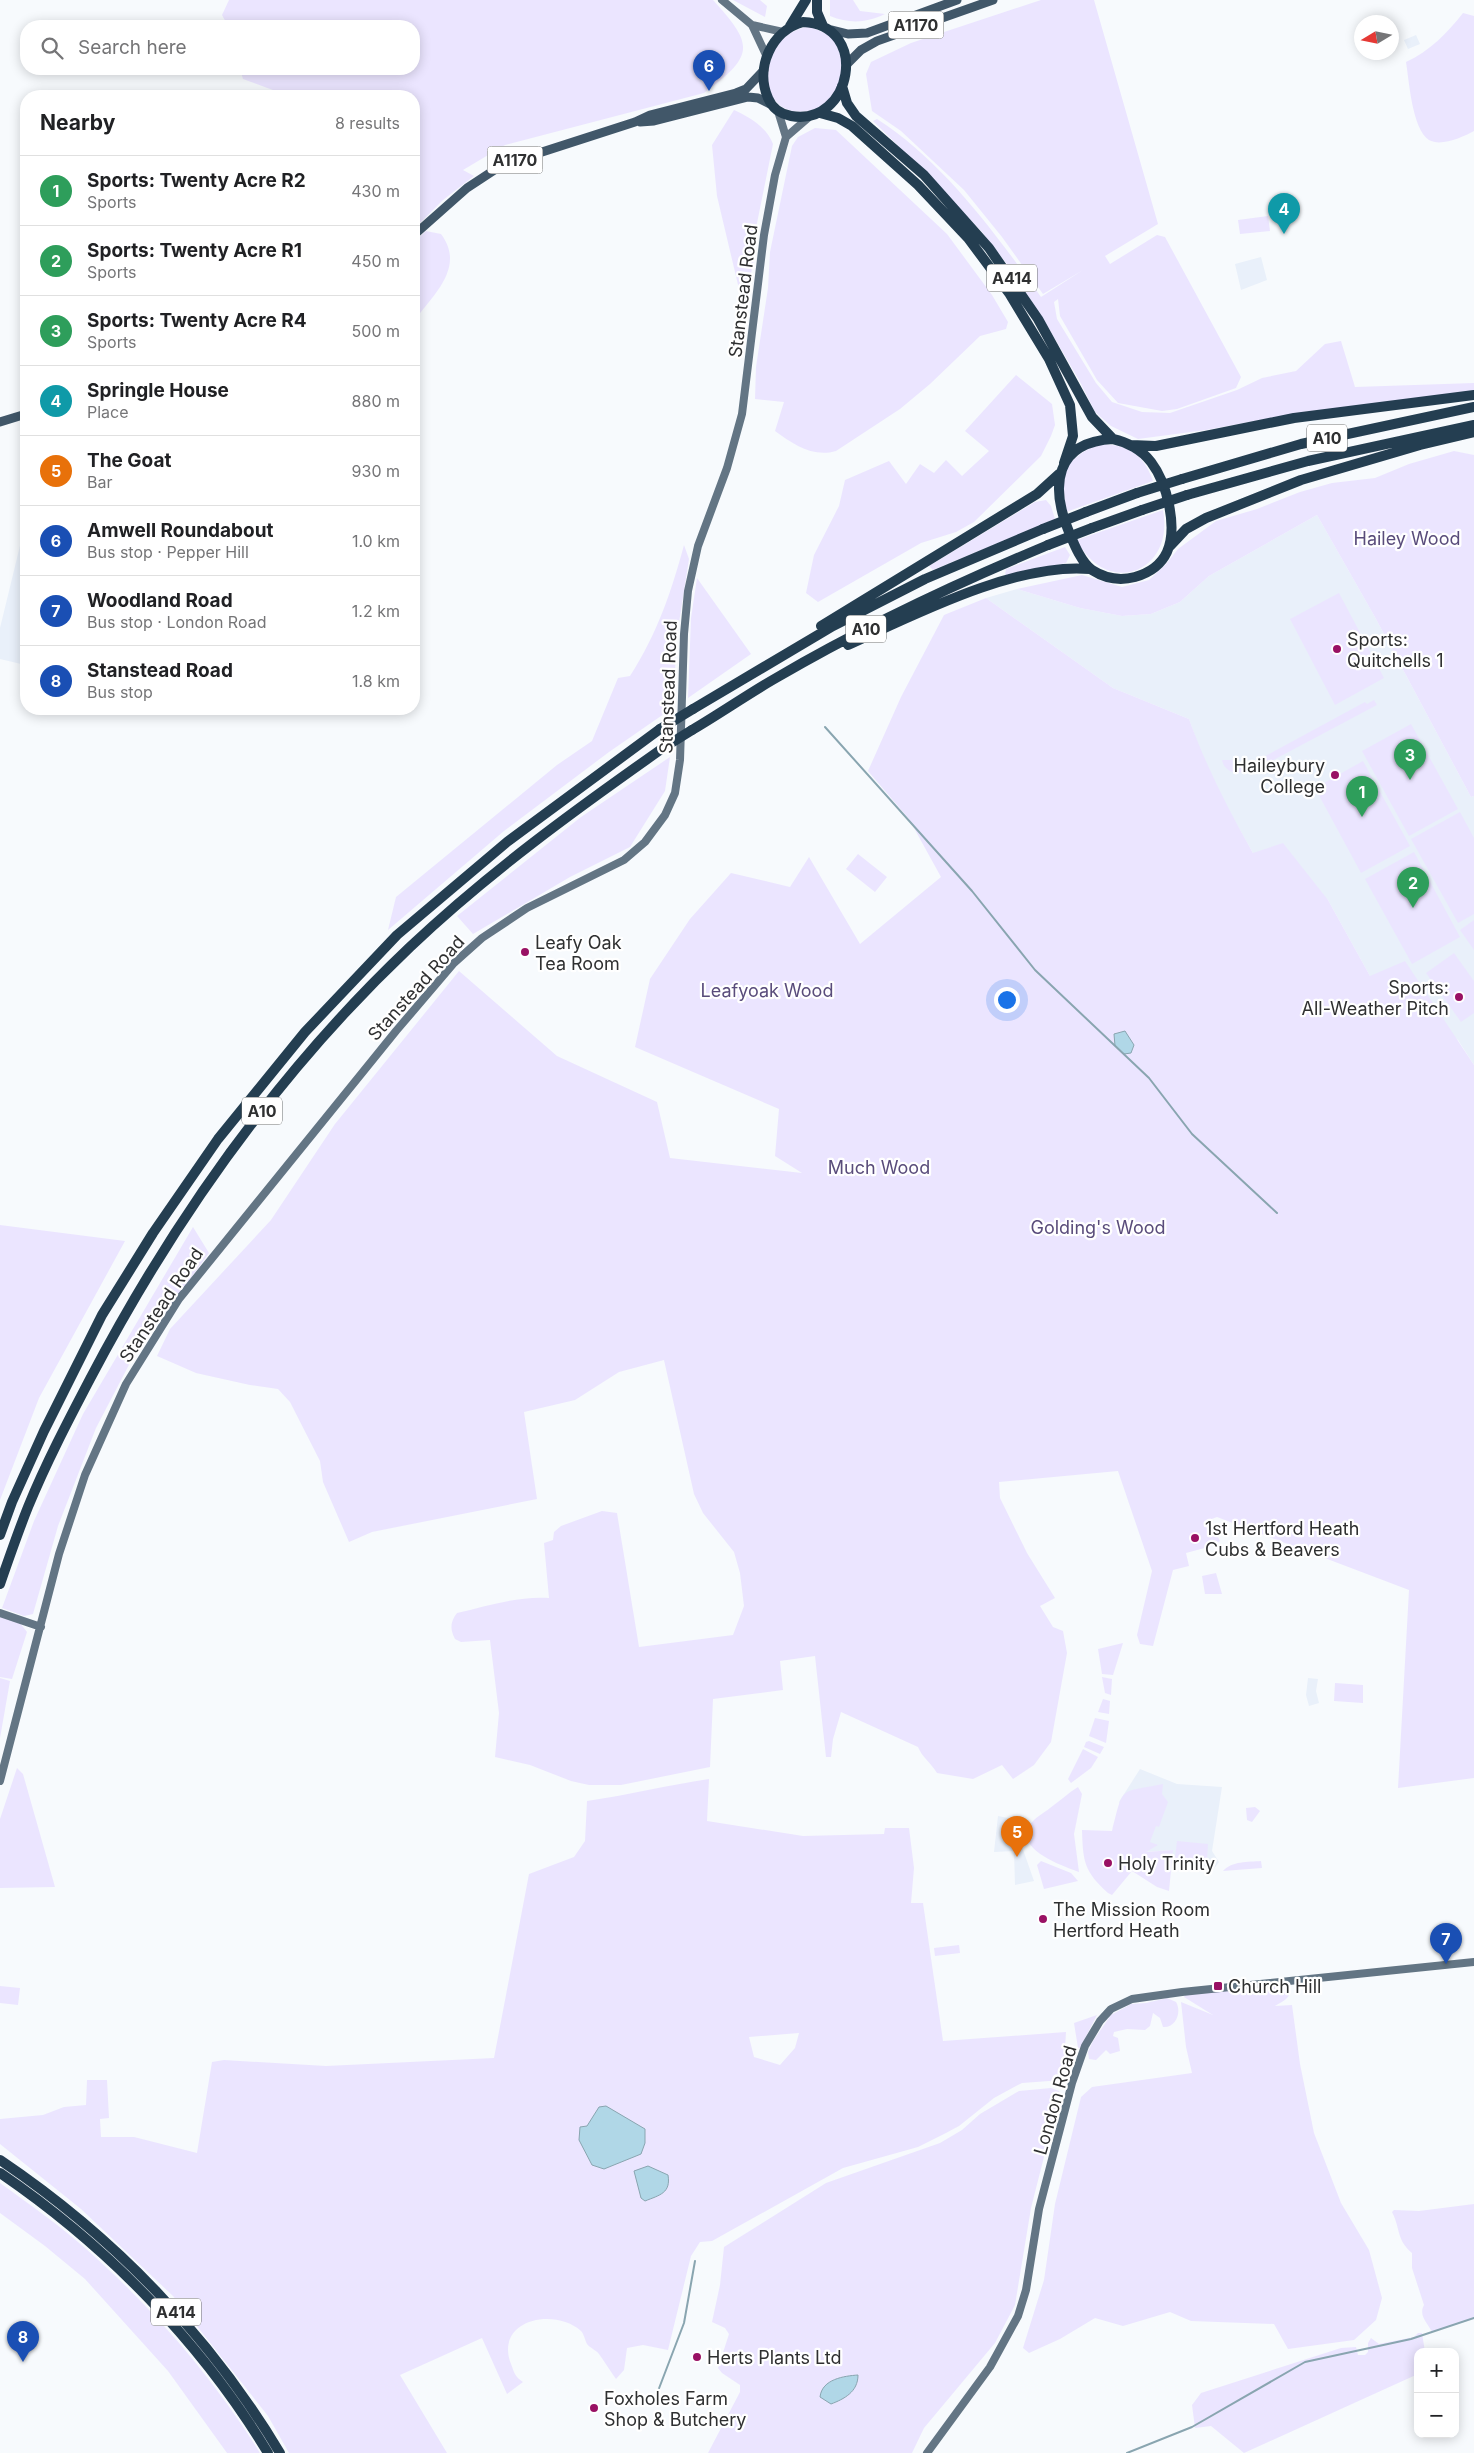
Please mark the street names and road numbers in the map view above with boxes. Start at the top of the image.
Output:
road number: A1170 [888,12,944,38]
road number: A1170 [488,146,542,174]
street label: Stanstead Road [724,223,762,359]
road number: A414 [987,264,1037,292]
road number: A10 [1307,424,1347,452]
road number: A10 [846,616,886,642]
street label: Stanstead Road [655,620,681,754]
street label: Stanstead Road [363,931,469,1045]
road number: A10 [242,1098,282,1124]
street label: Stanstead Road [115,1244,207,1366]
street label: London Road [1029,2043,1081,2157]
road number: A414 [151,2298,201,2326]

